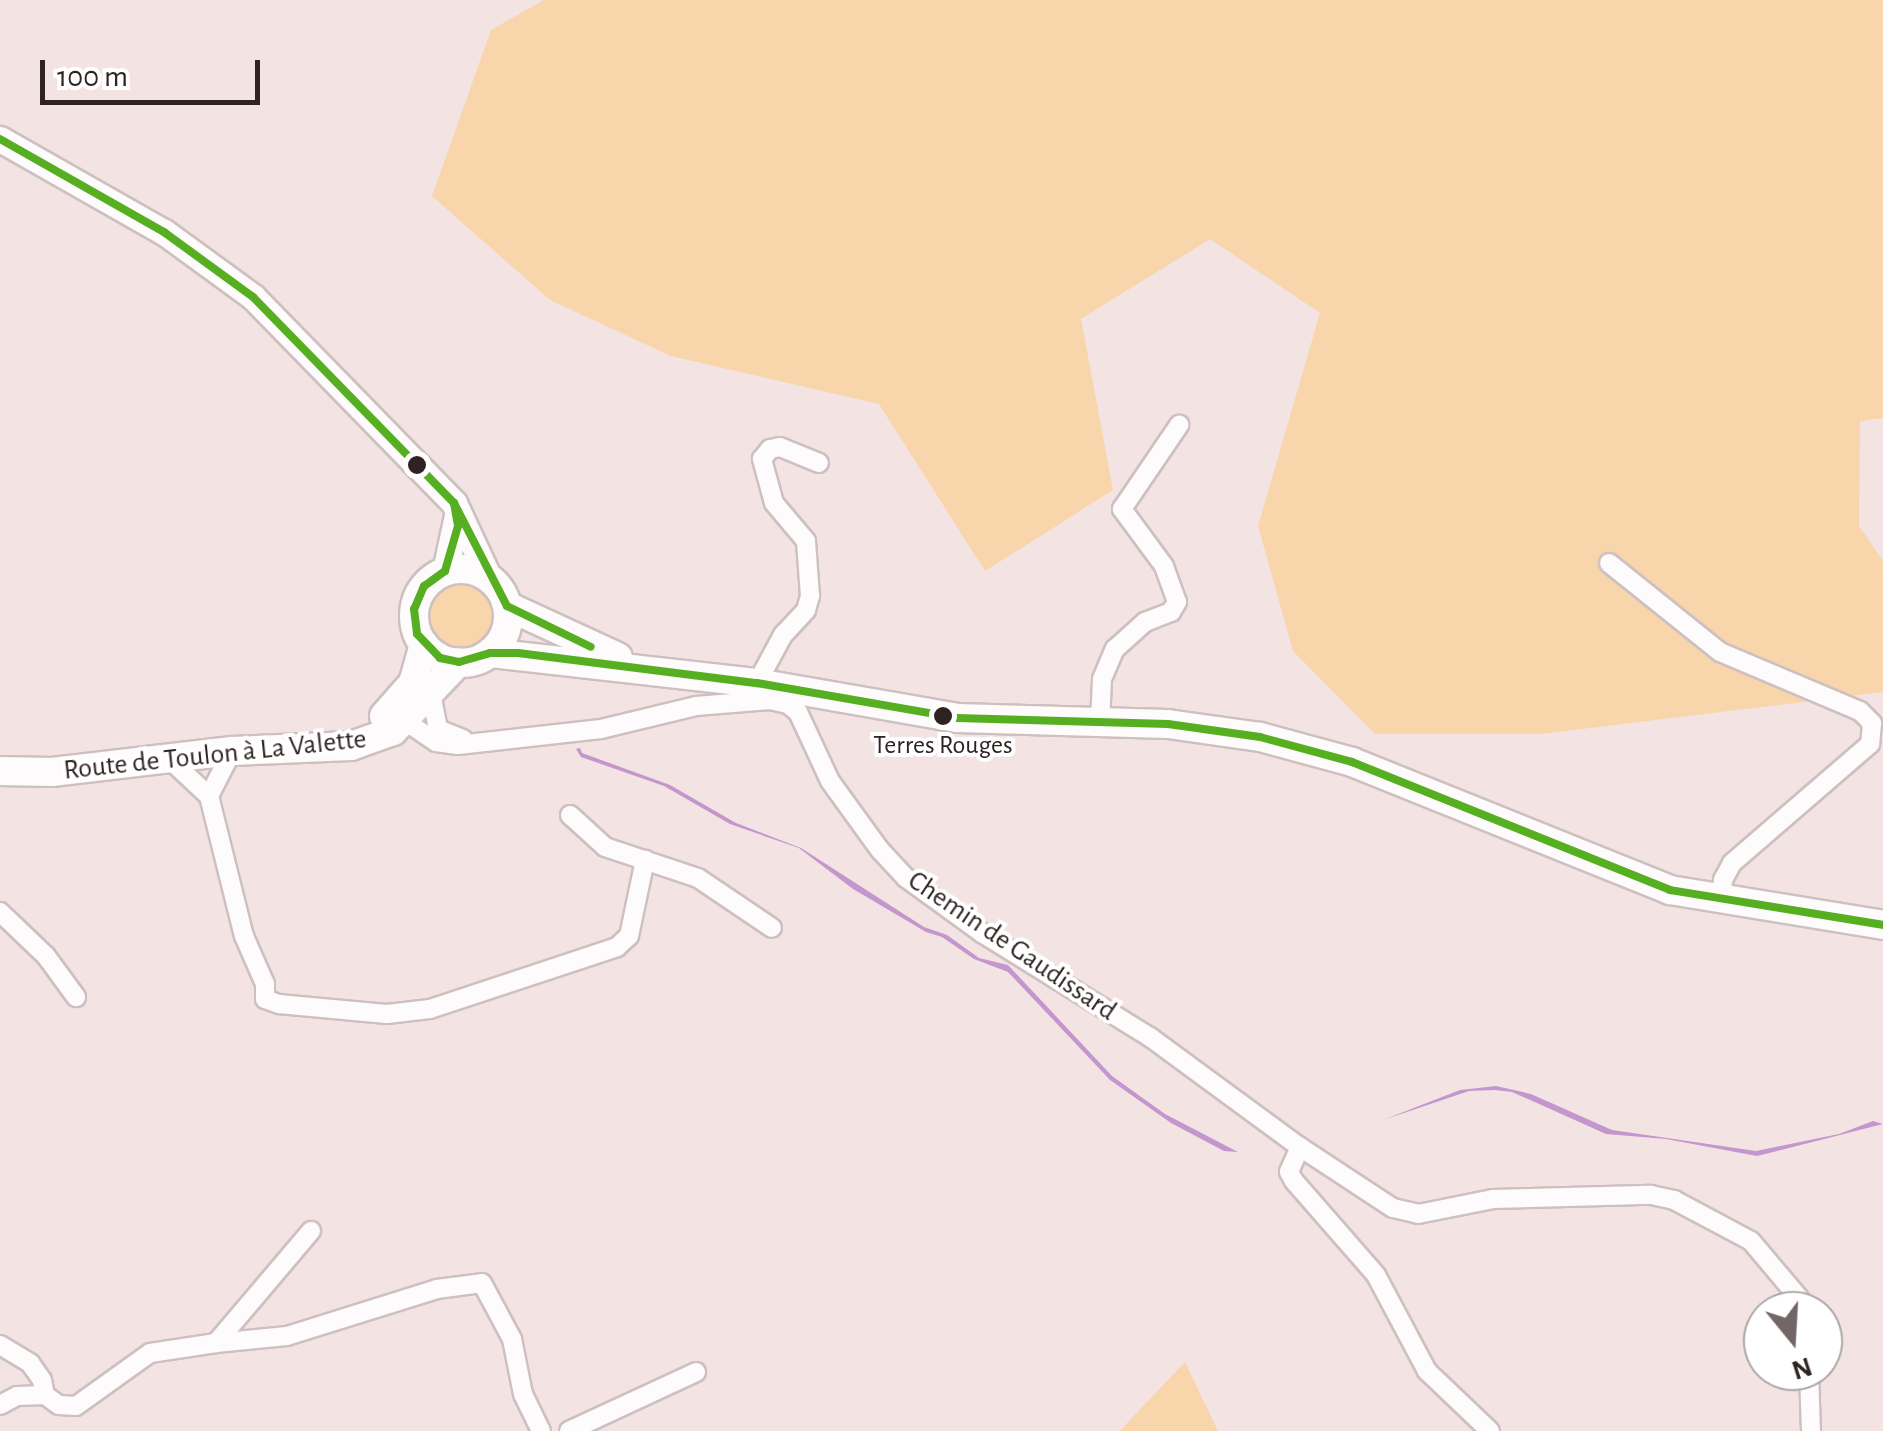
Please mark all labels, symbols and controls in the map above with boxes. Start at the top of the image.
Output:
scale bar [45,40,265,102]
text: 100 m [57,62,128,92]
unlabelled marker [407,455,427,475]
marker: Terres Rouges [933,706,953,726]
street label: Route de Toulon à La Valette [62,722,368,788]
place label: Terres Rouges [873,730,1013,762]
street label: Chemin de Gaudissard [901,864,1123,1028]
north arrow [1743,1291,1843,1391]
text: N [1788,1351,1815,1384]

